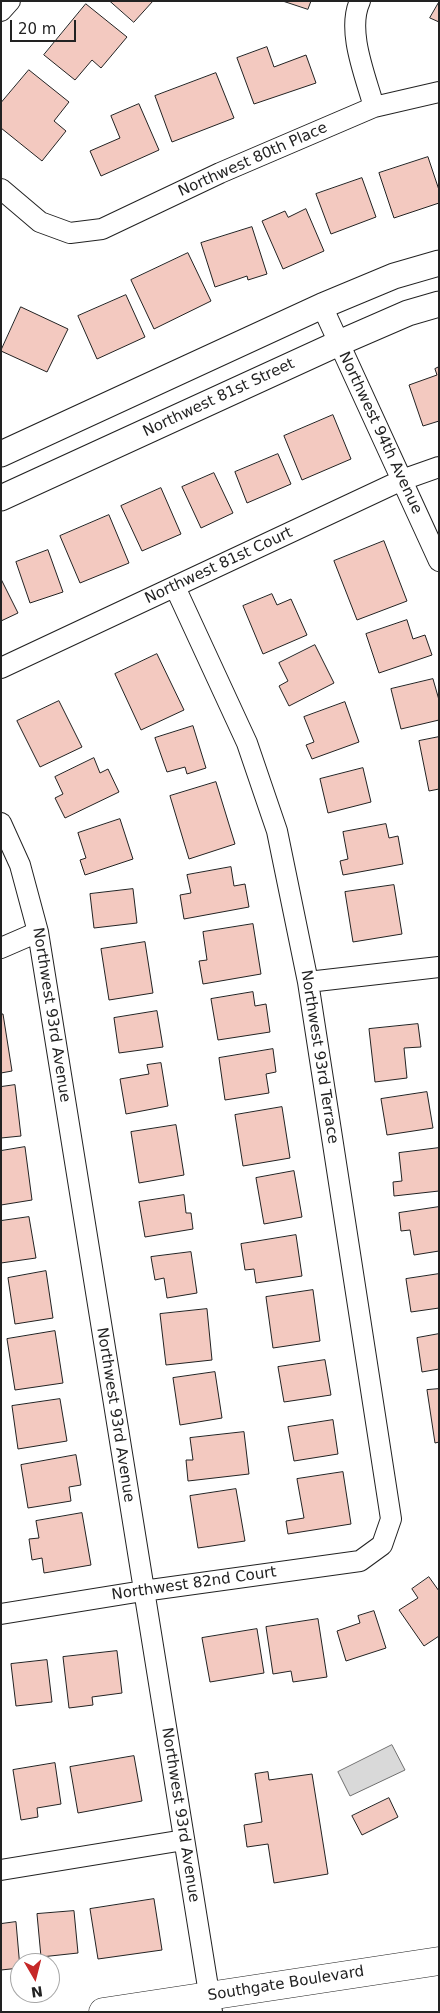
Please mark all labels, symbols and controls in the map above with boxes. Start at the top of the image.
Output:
scale bar [12,10,79,42]
text: 20 m [18,20,56,38]
street label: Northwest 80th Place [176,119,330,201]
street label: Northwest 94th Avenue [334,349,426,517]
street label: Northwest 81st Street [140,355,298,441]
street label: Northwest 81st Court [142,524,296,608]
street label: Northwest 93rd Avenue [28,926,74,1104]
street label: Northwest 93rd Terrace [296,969,342,1145]
street label: Northwest 93rd Avenue [92,1326,138,1504]
street label: Northwest 82nd Court [111,1564,277,1604]
street label: Northwest 93rd Avenue [157,1726,203,1904]
north arrow [10,1953,60,2003]
street label: Southgate Boulevard [207,1963,365,2005]
text: N [30,1983,44,2001]

